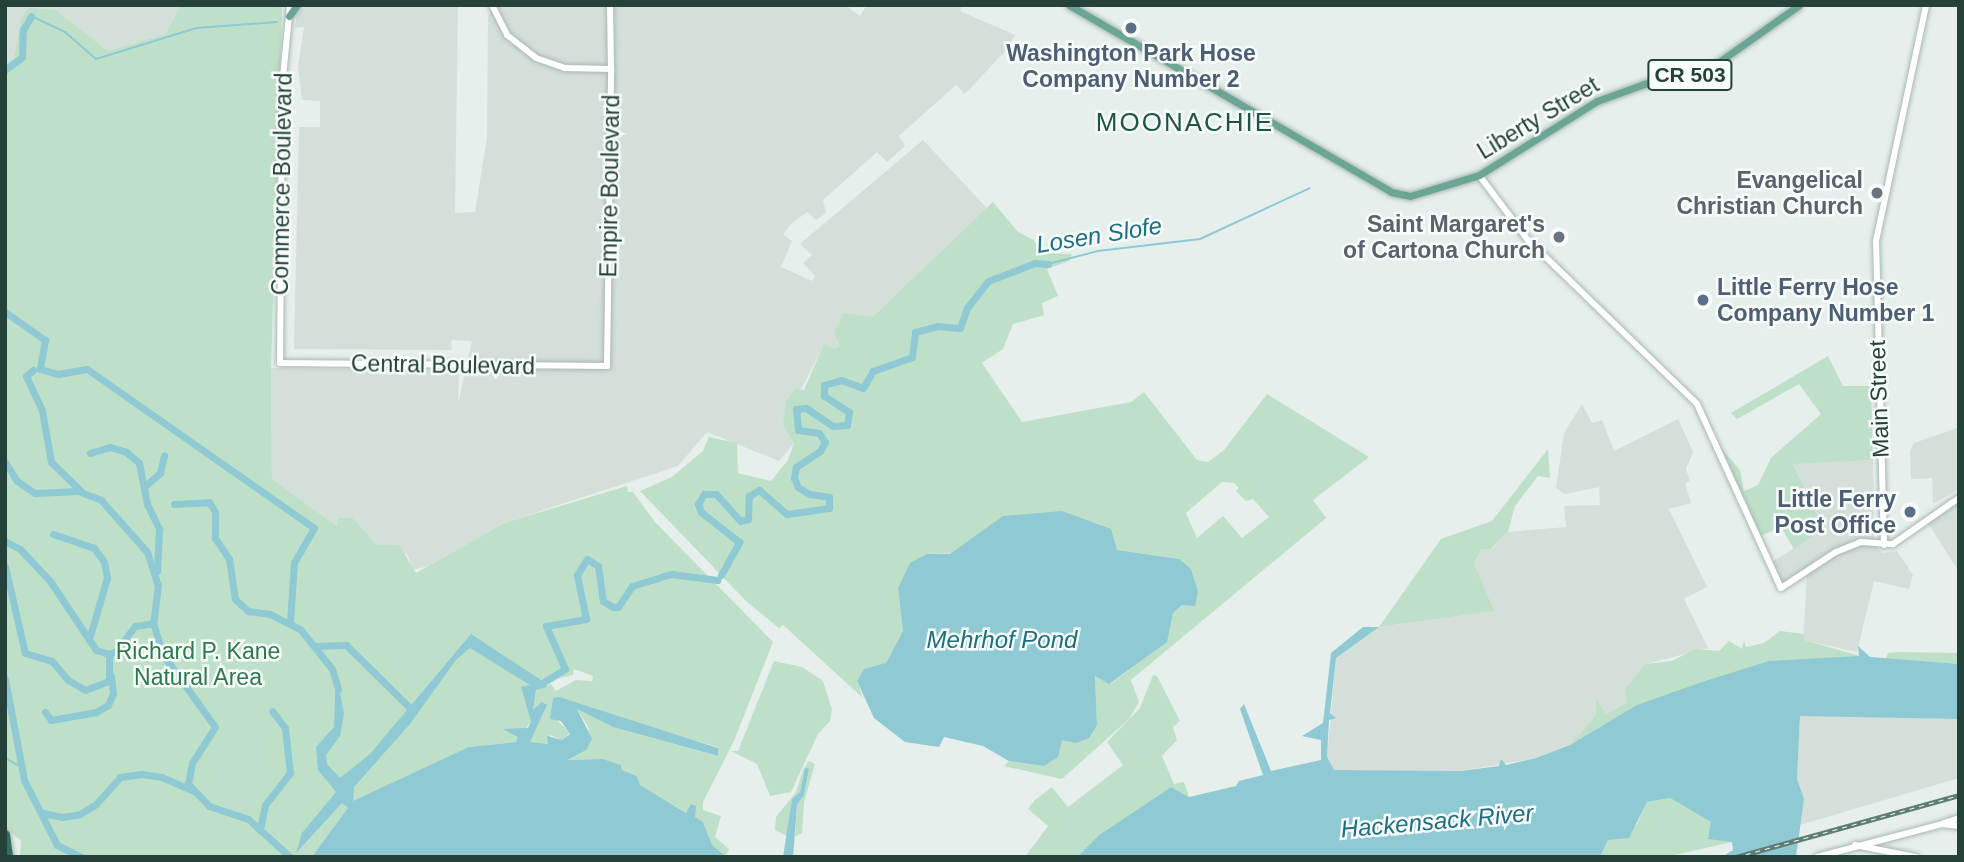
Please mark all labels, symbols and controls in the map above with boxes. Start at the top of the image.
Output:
marker: Washington Park Hose Company Number 2 [1123,20,1139,36]
place label: Washington Park Hose Company Number 2 [1006,39,1256,93]
road number: CR 503 [1646,57,1734,92]
street label: Liberty Street [1472,71,1604,165]
street label: Commerce Boulevard [266,73,298,295]
street label: Empire Boulevard [595,94,625,278]
district label: MOONACHIE [1097,107,1273,139]
place label: Evangelical Christian Church [1676,166,1863,220]
marker: Evangelical Christian Church [1869,185,1885,201]
place label: Saint Margaret's of Cartona Church [1343,210,1545,264]
water label: Losen Slofe [1034,211,1164,259]
marker: Saint Margaret's of Cartona Church [1551,229,1567,245]
place label: Little Ferry Hose Company Number 1 [1717,273,1934,327]
marker: Little Ferry Hose Company Number 1 [1695,292,1711,308]
street label: Main Street [1863,340,1895,458]
street label: Central Boulevard [351,350,535,380]
place label: Little Ferry Post Office [1775,485,1896,539]
marker: Little Ferry Post Office [1902,504,1918,520]
water label: Mehrhof Pond [927,626,1077,654]
park label: Richard P. Kane Natural Area [116,637,280,691]
water label: Hackensack River [1339,798,1535,844]

